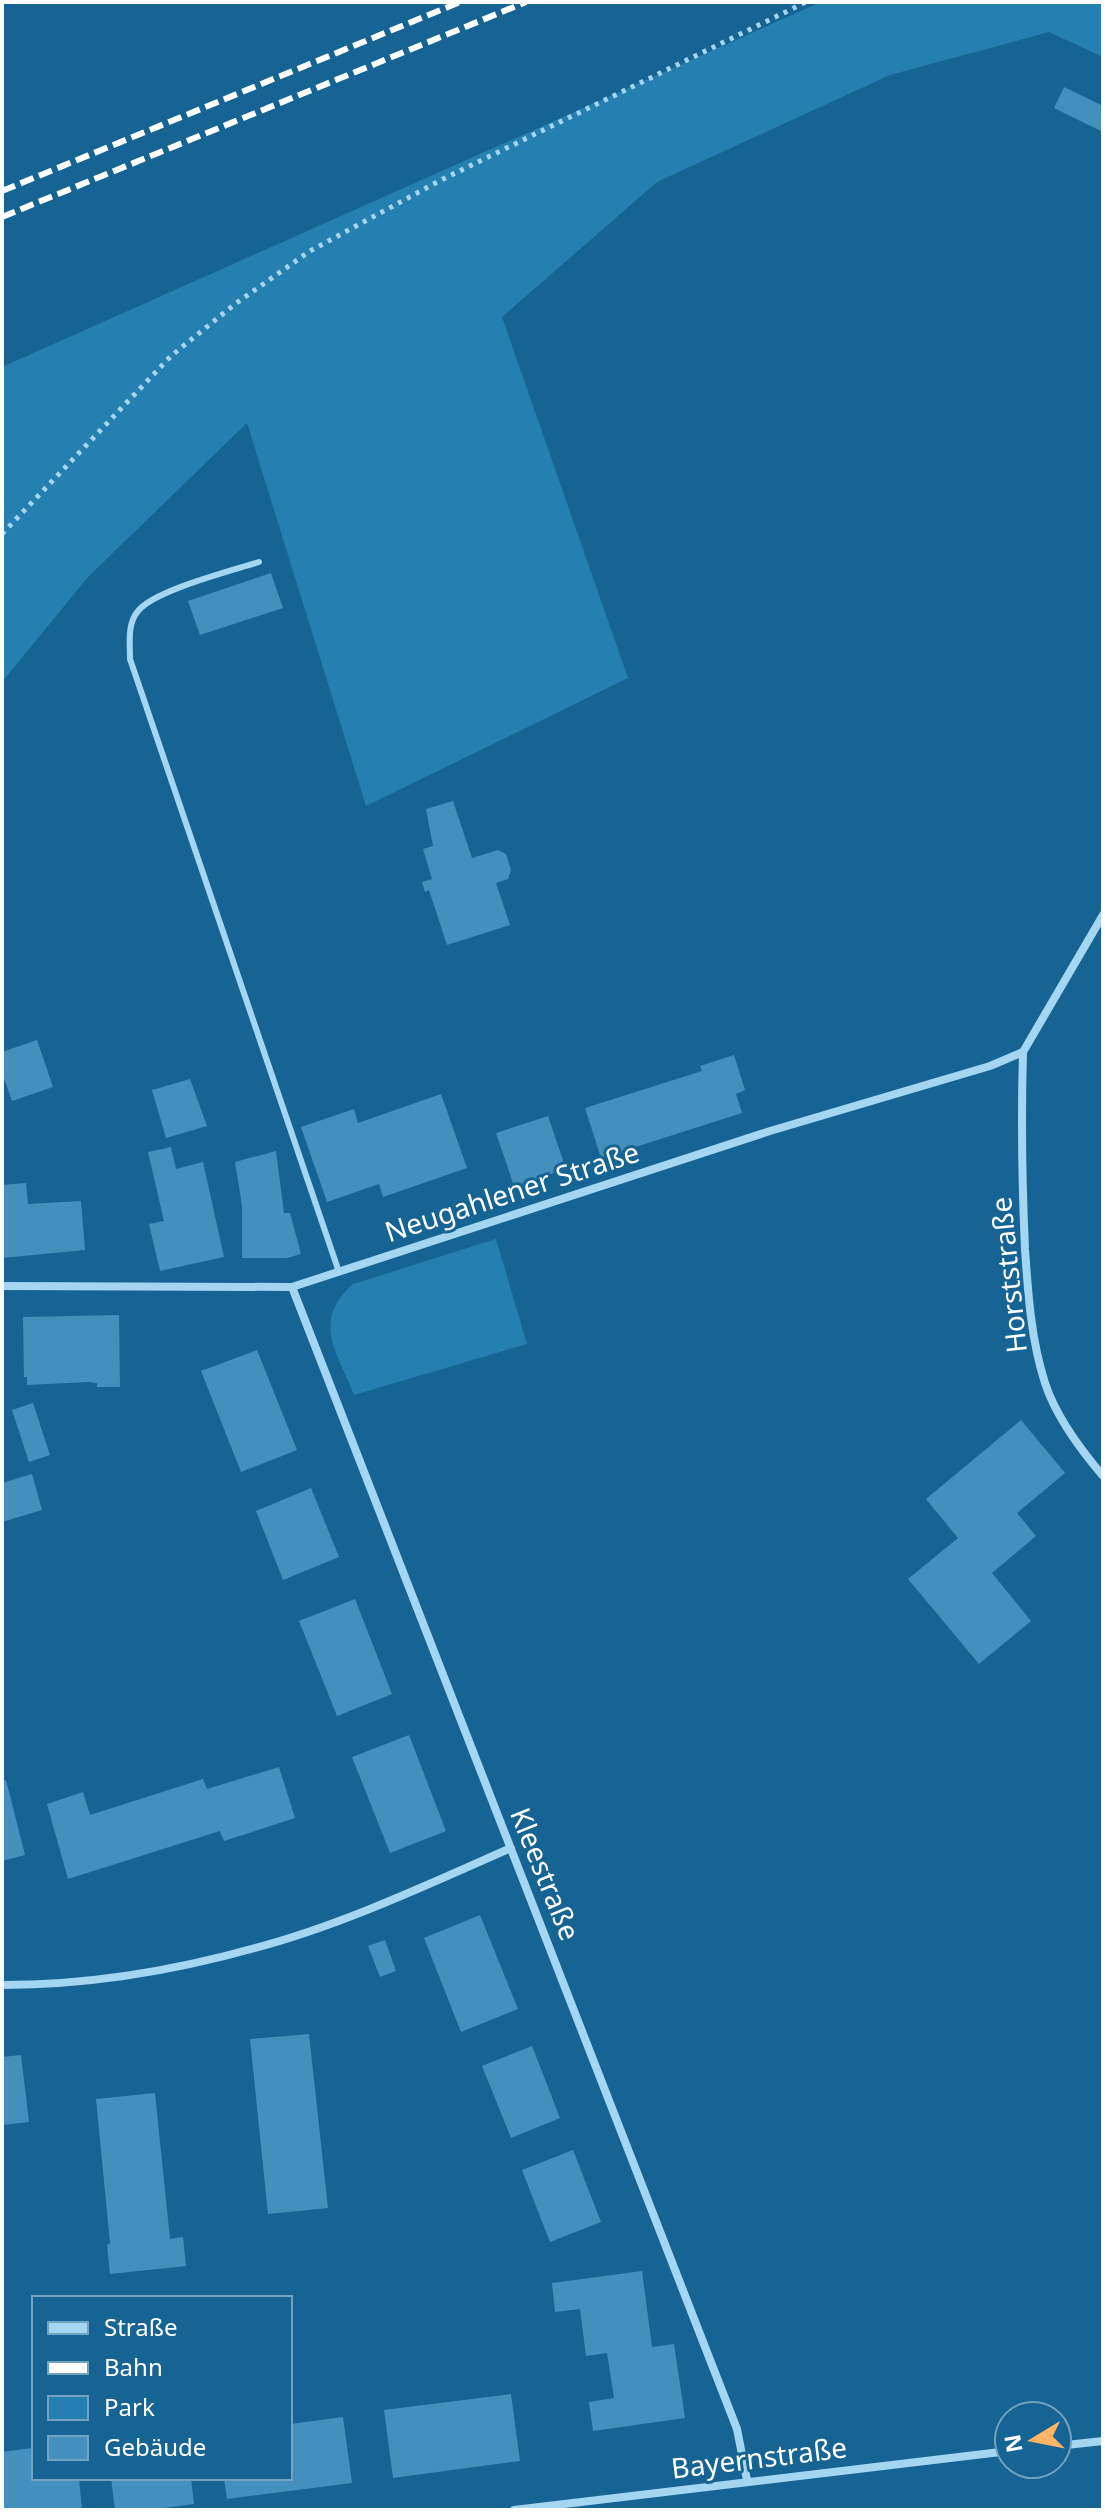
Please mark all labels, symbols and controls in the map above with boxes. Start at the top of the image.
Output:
street label: Neugahlener Straße [380,1132,644,1250]
street label: Horststraße [981,1195,1035,1355]
street label: Kleestraße [502,1802,590,1946]
legend [32,2296,292,2480]
text: Straße [104,2310,177,2343]
text: Bahn [104,2350,163,2383]
text: Park [104,2390,155,2423]
north arrow [993,2400,1073,2480]
street label: Bayernstraße [669,2427,849,2487]
text: Gebäude [104,2430,206,2463]
text: N [996,2432,1029,2455]

